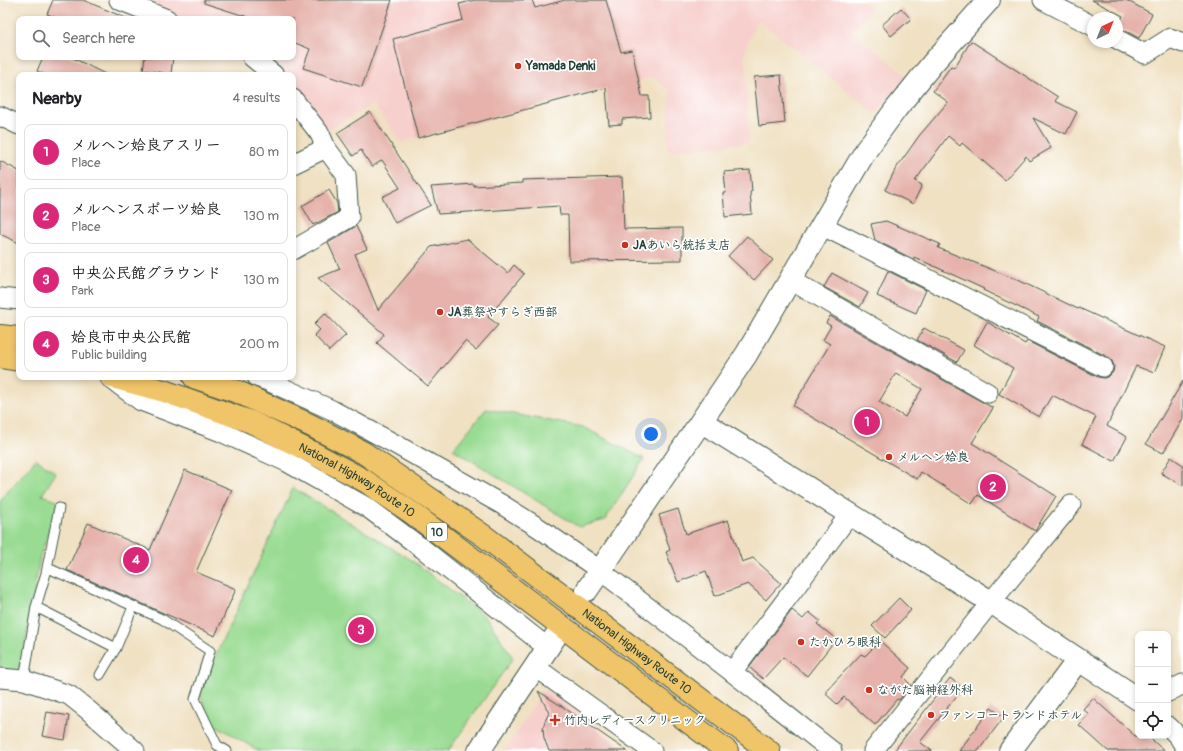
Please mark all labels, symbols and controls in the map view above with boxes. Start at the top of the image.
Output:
north arrow [1087,12,1123,48]
search box [16,16,296,60]
icon: search [30,27,52,49]
text: Search here [62,29,135,48]
place label: Yamada Denki [525,59,596,74]
marker: Yamada Denki [513,61,523,71]
text: Nearby [32,88,81,109]
text: 4 results [233,90,280,106]
text: メルヘン姶良アスリー [71,136,221,155]
text: 1 [43,144,49,160]
text: 80 m [249,144,279,160]
text: Place [71,155,100,171]
text: メルヘンスポーツ姶良 [71,200,220,219]
text: 2 [42,208,50,224]
text: 130 m [243,208,279,224]
text: Place [71,219,100,235]
place label: JAあいら統括支店 [633,238,731,253]
marker: JAあいら統括支店 [620,240,630,250]
text: 中央公民館グラウンド [71,264,221,283]
text: 3 [42,272,50,288]
text: 130 m [243,272,279,288]
text: Park [71,283,94,299]
place label: JA葬祭やすらぎ西部 [448,305,558,320]
marker: JA葬祭やすらぎ西部 [435,307,445,317]
text: 姶良市中央公民館 [71,328,191,347]
text: 4 [42,336,50,352]
text: 200 m [240,336,279,352]
text: Public building [71,347,147,363]
pin: 1 [854,407,880,437]
your location [641,424,661,444]
street label: National Highway Route 10 [296,440,418,521]
place label: メルヘン姶良 [897,450,969,465]
marker: メルヘン姶良 [884,452,894,462]
pin: 2 [980,472,1006,502]
road number: 10 [427,523,447,541]
pin: 4 [123,545,149,575]
street label: National Highway Route 10 [579,606,694,698]
pin: 3 [348,615,374,645]
map controls [1135,631,1171,739]
button: + [1135,631,1171,667]
place label: たかひろ眼科 [809,635,881,650]
marker: たかひろ眼科 [796,637,806,647]
button: − [1135,667,1171,703]
place label: ながた脳神経外科 [877,683,973,698]
marker: ながた脳神経外科 [864,685,874,695]
button: locate [1135,703,1171,739]
place label: ファンコートランドホテル [939,708,1082,723]
marker: ファンコートランドホテル [926,710,936,720]
place label: 竹内レディースクリニック [564,713,706,728]
marker: 竹内レディースクリニック [549,714,561,726]

